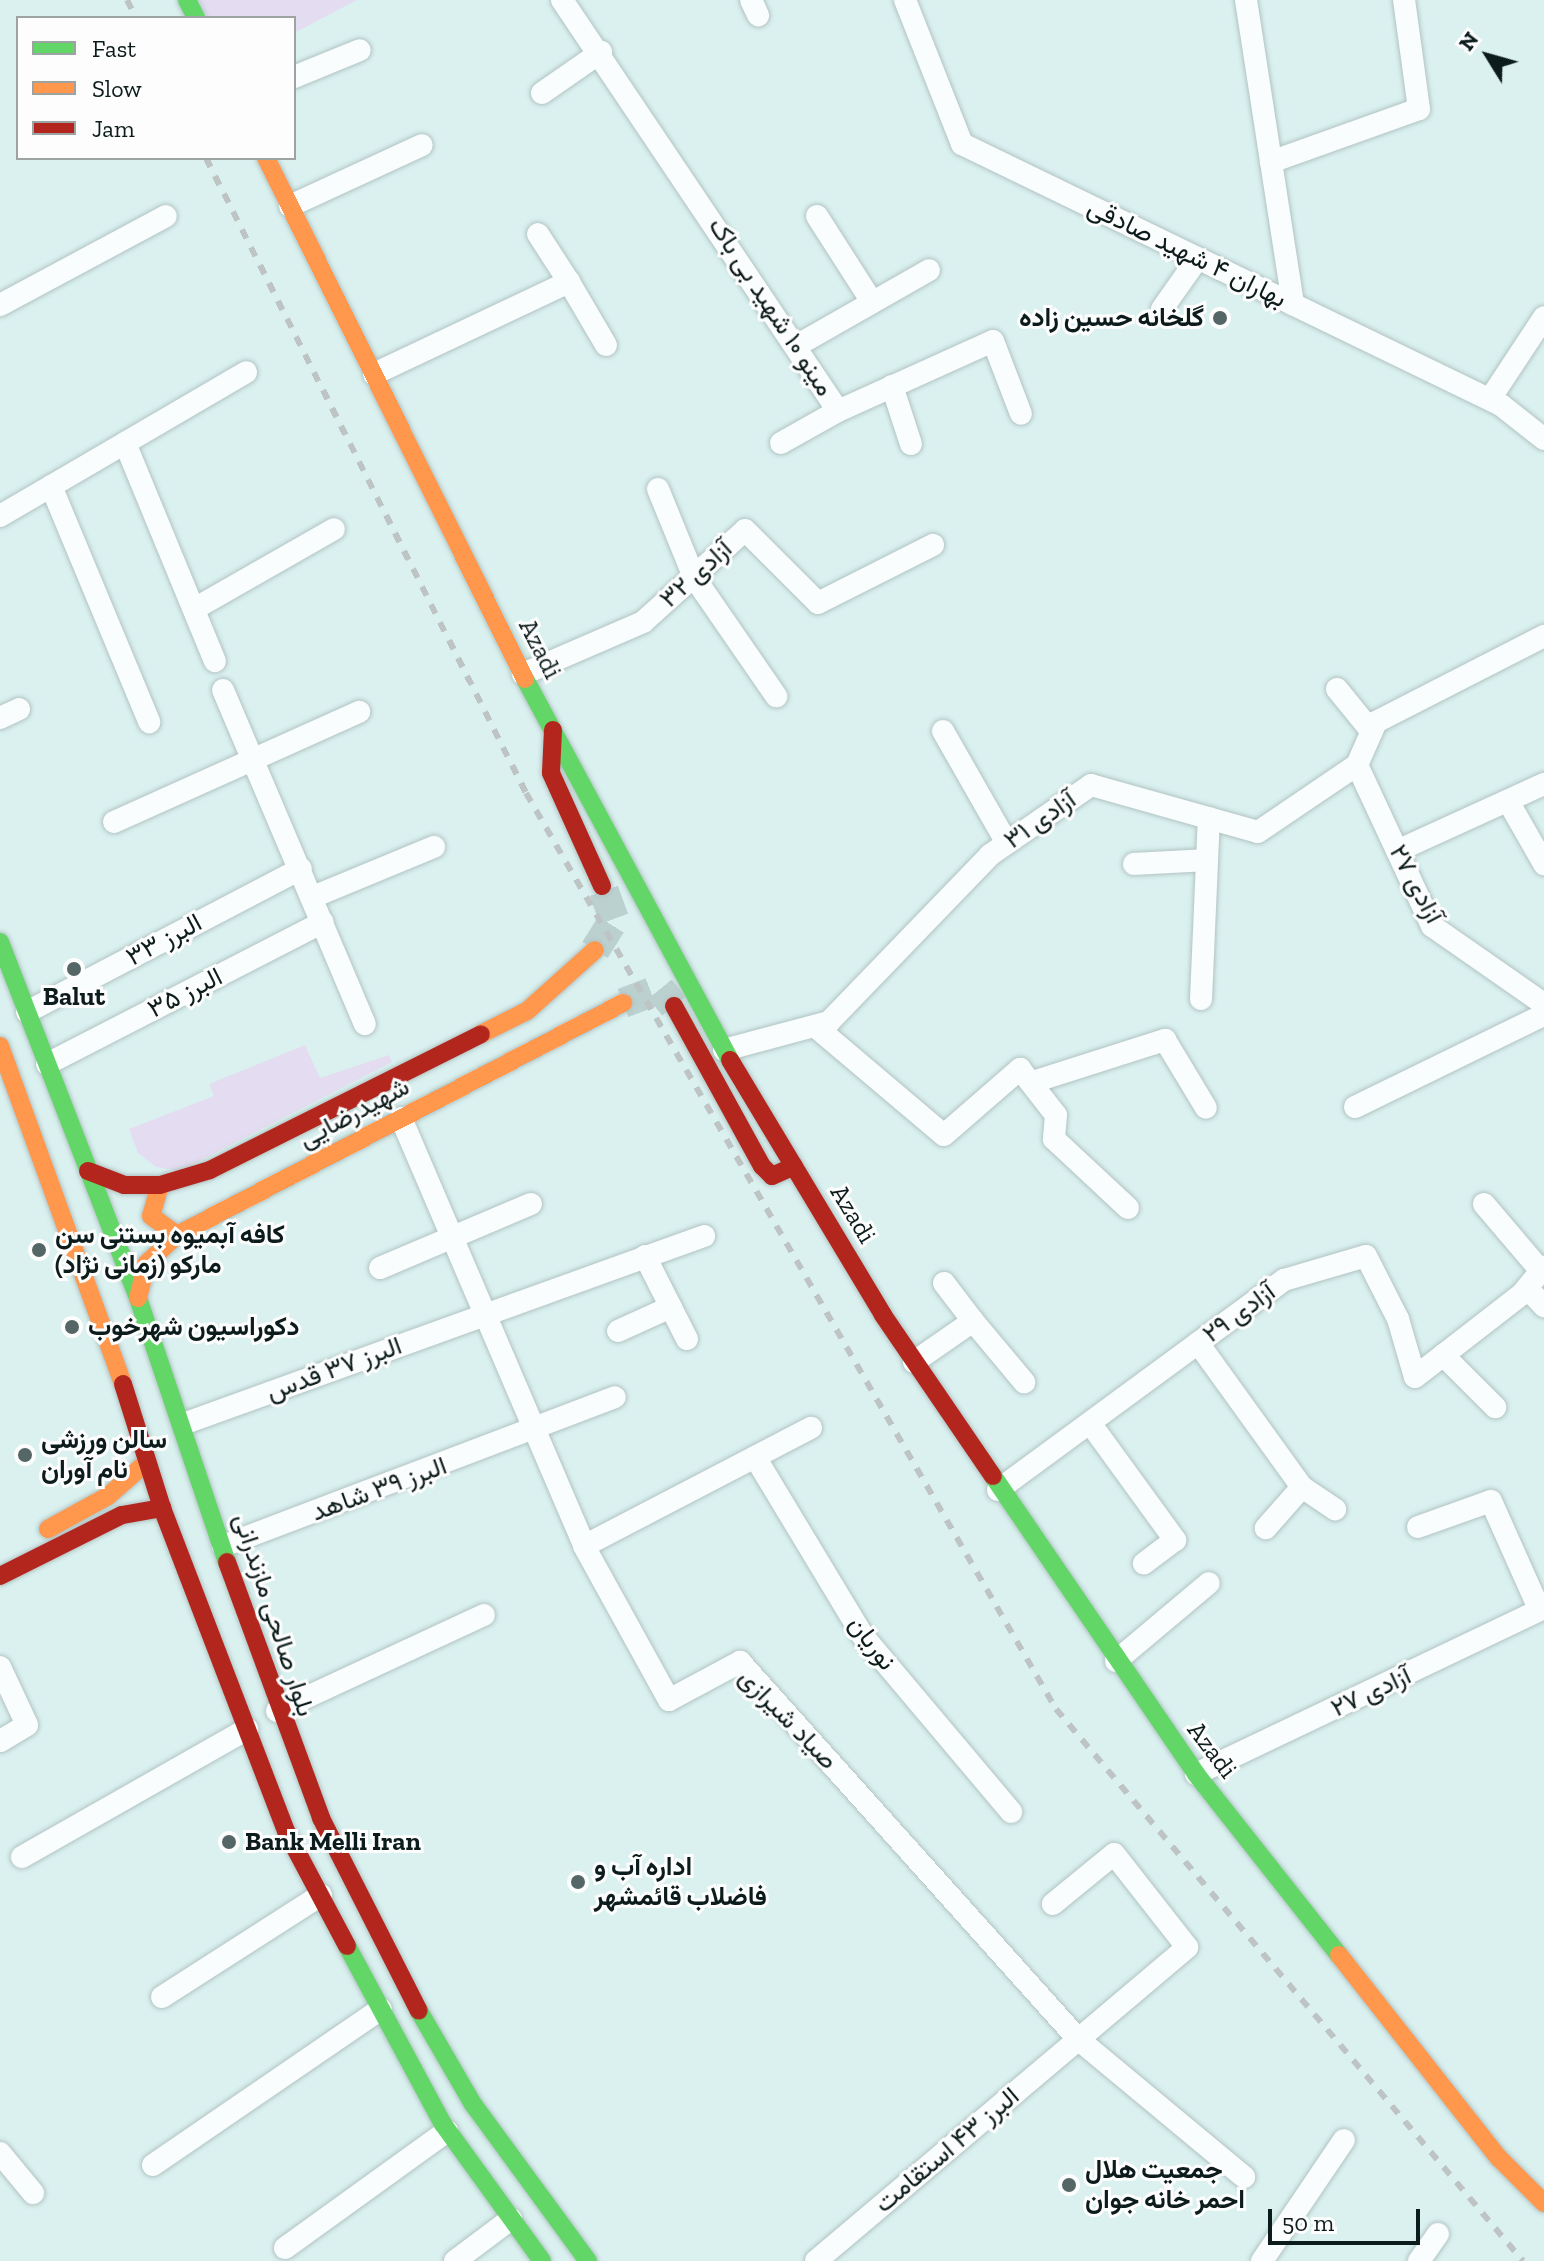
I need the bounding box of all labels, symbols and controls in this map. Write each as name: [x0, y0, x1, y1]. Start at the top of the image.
legend: [16, 16, 296, 160]
north arrow: [1448, 16, 1528, 96]
text: N: [1453, 26, 1484, 56]
text: Fast: [92, 34, 136, 63]
text: Slow: [92, 74, 142, 103]
text: Jam: [92, 114, 135, 143]
street label: بهاران ۴ شهید صادقی: [1083, 191, 1291, 315]
street label: مینو ۱۰ شهید بی باک: [702, 212, 840, 402]
place label: گلخانه حسین زاده: [1019, 302, 1204, 334]
marker: گلخانه حسین زاده: [1211, 309, 1229, 327]
street label: آزادی ۳۲: [653, 533, 739, 615]
street label: Azadi: [512, 614, 568, 684]
street label: آزادی ۳۱: [998, 784, 1082, 856]
street label: آزادی ۲۷: [1382, 839, 1450, 929]
street label: البرز ۳۳: [121, 907, 207, 973]
marker: Balut: [65, 960, 83, 978]
street label: البرز ۳۵: [143, 961, 227, 1025]
place label: Balut: [43, 981, 105, 1013]
street label: شهیدرضایی: [293, 1071, 415, 1155]
street label: Azadi: [823, 1179, 883, 1249]
place label: کافه آبمیوه بستنی سن مارکو (زمانی نژاد): [55, 1219, 285, 1280]
marker: کافه آبمیوه بستنی سن مارکو (زمانی نژاد): [30, 1241, 48, 1259]
street label: آزادی ۲۹: [1197, 1276, 1281, 1350]
place label: دکوراسیون شهرخوب: [88, 1311, 300, 1343]
marker: دکوراسیون شهرخوب: [63, 1318, 81, 1336]
street label: البرز ۳۷ قدس: [262, 1330, 406, 1408]
place label: سالن ورزشی نام آوران: [41, 1424, 167, 1486]
marker: سالن ورزشی نام آوران: [16, 1446, 34, 1464]
street label: البرز ۳۹ شاهد: [307, 1450, 451, 1528]
street label: بلوار صالحی مازندرانی: [227, 1510, 321, 1720]
street label: نوریان: [841, 1610, 903, 1676]
street label: آزادی ۲۷: [1326, 1660, 1416, 1724]
street label: صیاد شیرازی: [732, 1662, 844, 1776]
street label: Azadi: [1181, 1715, 1243, 1785]
place label: Bank Melli Iran: [245, 1826, 421, 1858]
marker: Bank Melli Iran: [220, 1833, 238, 1851]
place label: اداره آب و فاضلاب قائمشهر: [594, 1851, 767, 1912]
marker: اداره آب و فاضلاب قائمشهر: [569, 1873, 587, 1891]
street label: البرز ۴۳ استقامت: [868, 2080, 1026, 2220]
place label: جمعیت هلال احمر خانه جوان: [1085, 2154, 1245, 2216]
marker: جمعیت هلال احمر خانه جوان: [1060, 2176, 1078, 2194]
scale bar: [1272, 2193, 1424, 2243]
text: 50 m: [1282, 2208, 1334, 2237]

